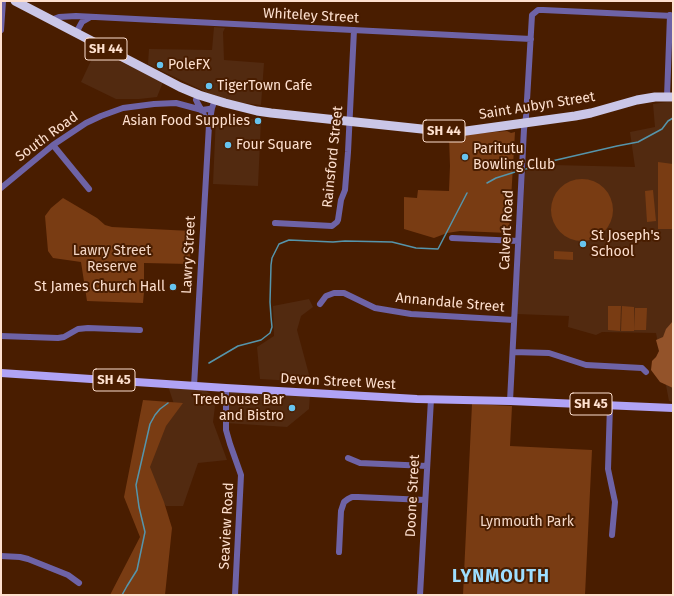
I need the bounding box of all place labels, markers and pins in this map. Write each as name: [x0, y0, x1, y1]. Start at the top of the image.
place label: PoleFX: [168, 57, 210, 73]
marker: PoleFX: [155, 60, 165, 70]
place label: TigerTown Cafe: [217, 78, 312, 94]
marker: TigerTown Cafe: [204, 81, 214, 91]
place label: Asian Food Supplies: [123, 113, 250, 129]
marker: Asian Food Supplies: [253, 116, 263, 126]
place label: Four Square: [236, 137, 312, 153]
marker: Four Square: [223, 140, 233, 150]
place label: Paritutu Bowling Club: [473, 141, 555, 174]
marker: Paritutu Bowling Club: [460, 152, 470, 162]
place label: St Joseph's School: [591, 228, 660, 260]
marker: St Joseph's School: [578, 239, 588, 249]
place label: St James Church Hall: [34, 279, 165, 295]
marker: St James Church Hall: [168, 282, 178, 292]
place label: Treehouse Bar and Bistro: [193, 392, 284, 424]
marker: Treehouse Bar and Bistro: [287, 403, 297, 413]

